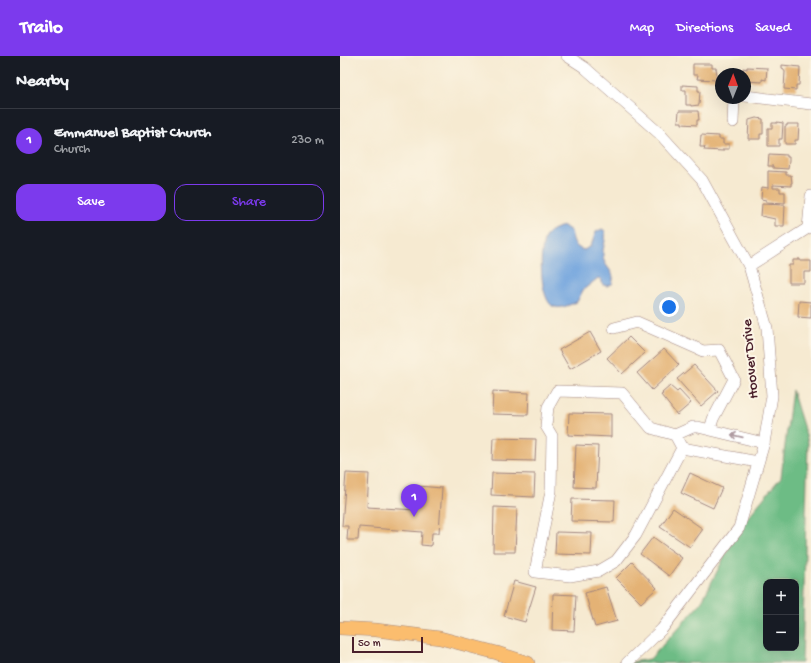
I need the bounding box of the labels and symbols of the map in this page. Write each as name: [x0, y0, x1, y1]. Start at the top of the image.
north arrow: [715, 68, 751, 104]
your location: [659, 297, 679, 317]
street label: Hoover Drive: [739, 318, 763, 400]
one-way arrow: [731, 432, 744, 440]
pin: 1: [401, 484, 427, 517]
scale bar: [352, 635, 423, 654]

